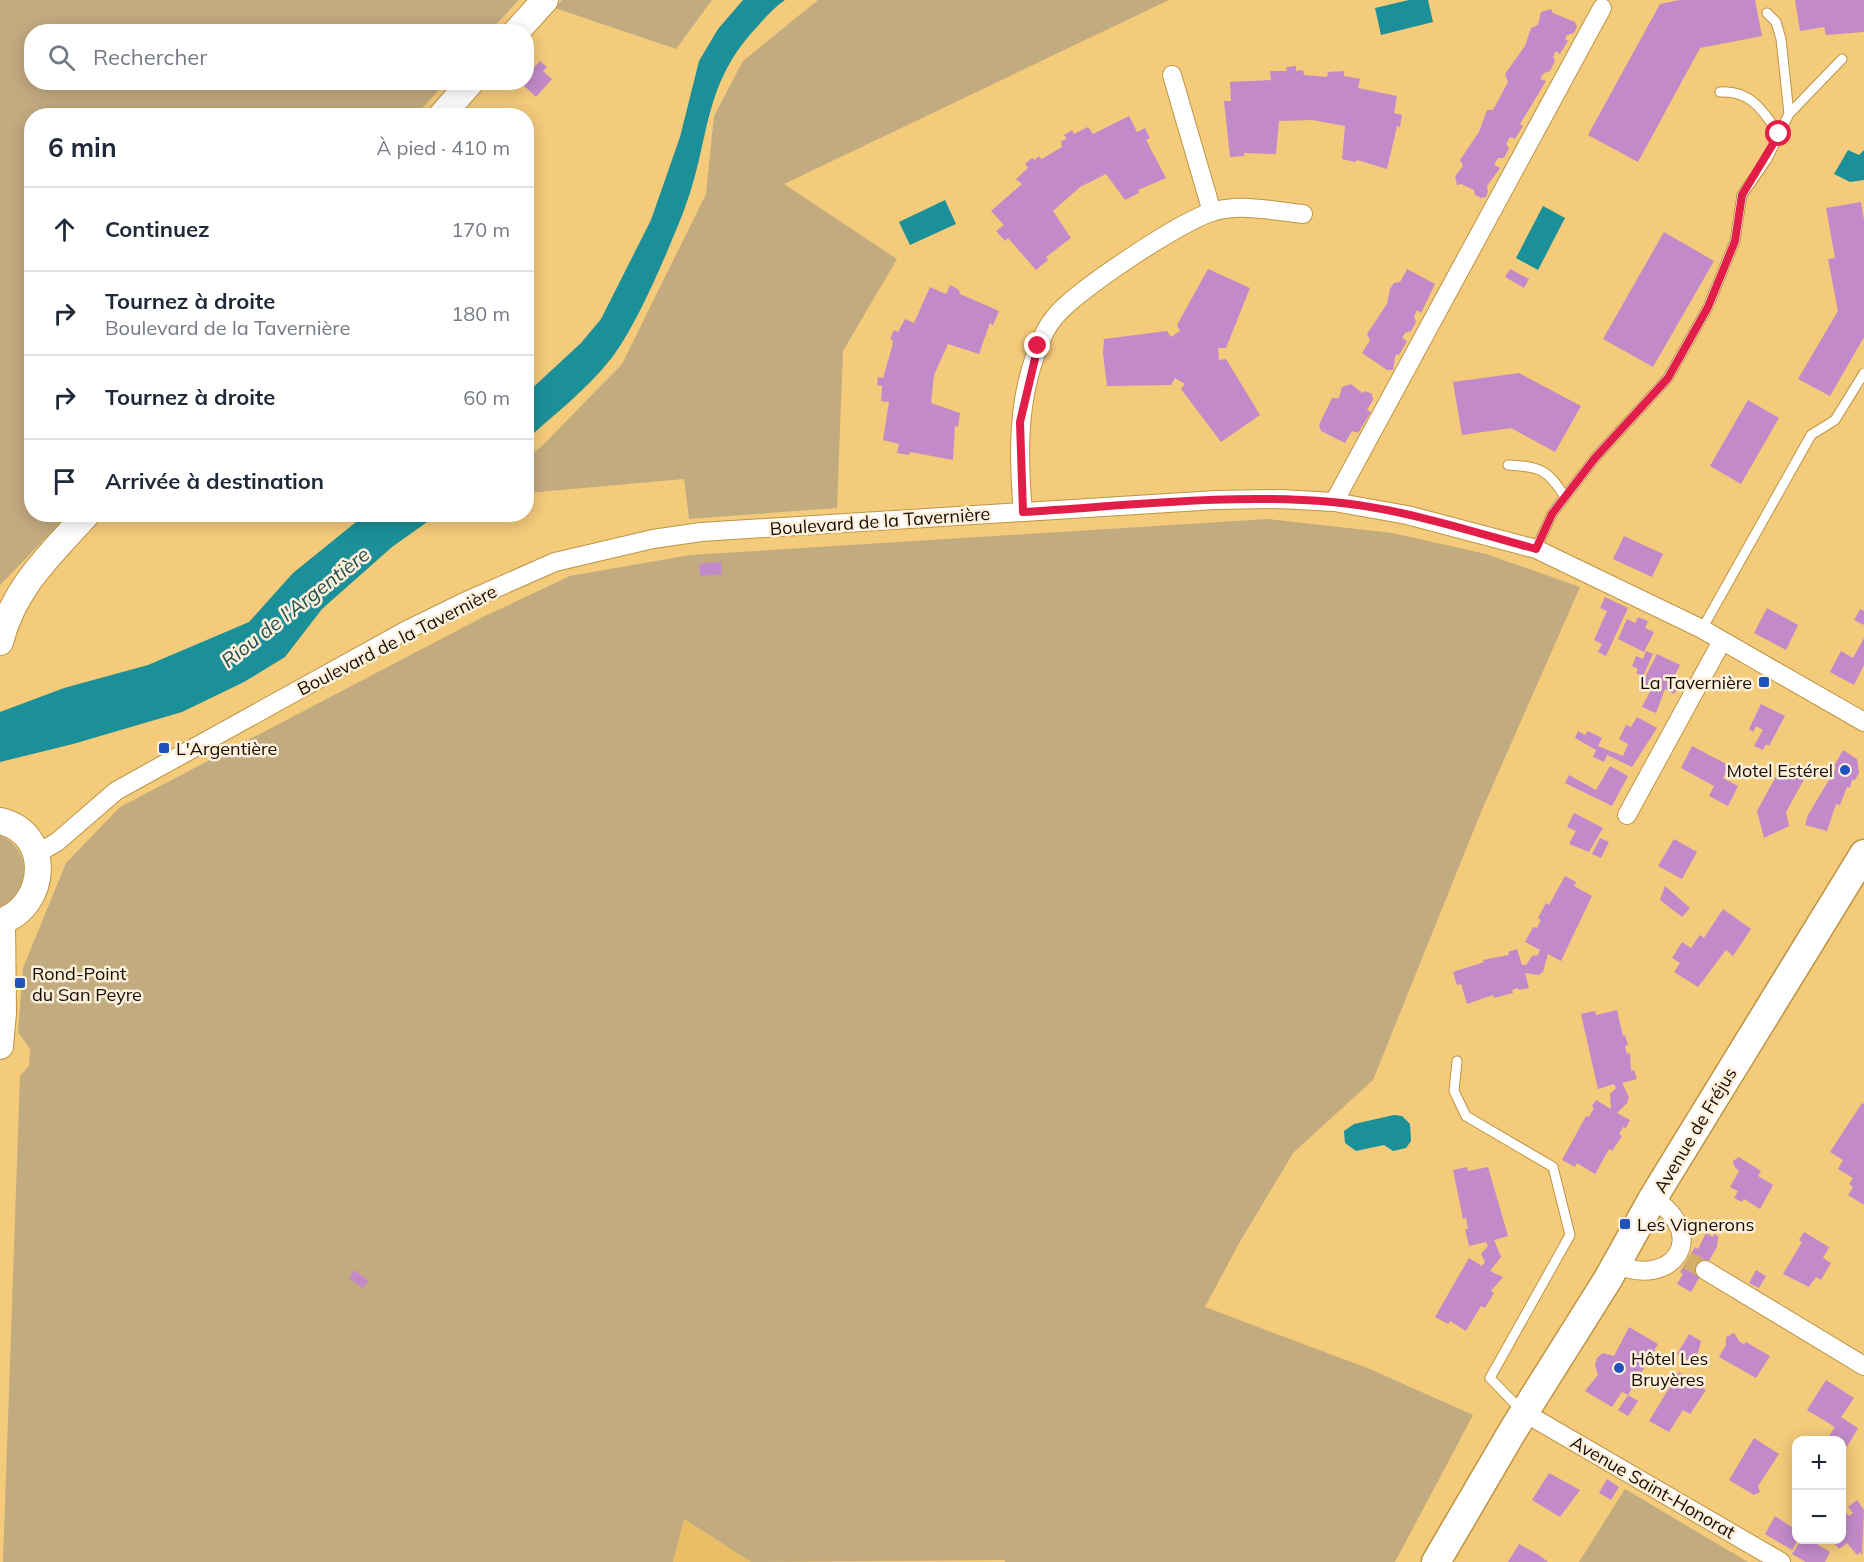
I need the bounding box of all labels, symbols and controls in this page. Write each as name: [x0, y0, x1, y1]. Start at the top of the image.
search box: [24, 24, 534, 90]
icon: search: [45, 41, 78, 74]
text: Rechercher: [93, 43, 207, 71]
route start: [1765, 120, 1791, 146]
text: 6 min: [48, 131, 117, 164]
text: À pied · 410 m: [377, 135, 510, 160]
icon: ahead: [48, 213, 81, 246]
text: Continuez: [105, 215, 210, 243]
text: 170 m: [451, 217, 510, 242]
text: Tournez à droite: [105, 287, 275, 315]
icon: right: [48, 297, 81, 330]
text: 180 m: [451, 301, 510, 326]
text: Boulevard de la Tavernière: [105, 315, 350, 340]
route end: [1024, 332, 1050, 358]
icon: right: [48, 381, 81, 414]
text: Tournez à droite: [105, 383, 275, 411]
text: 60 m: [463, 385, 510, 410]
icon: arrive: [48, 465, 81, 498]
text: Arrivée à destination: [105, 467, 324, 495]
street label: Boulevard de la Tavernière: [769, 502, 991, 540]
water label: Riou de l'Argentière: [216, 541, 374, 673]
street label: Boulevard de la Tavernière: [293, 580, 501, 700]
place label: La Tavernière: [1640, 671, 1752, 694]
marker: La Tavernière: [1757, 675, 1771, 689]
place label: L'Argentière: [176, 737, 277, 760]
marker: L'Argentière: [157, 741, 171, 755]
place label: Motel Estérel: [1727, 759, 1833, 782]
marker: Motel Estérel: [1838, 763, 1852, 777]
place label: Rond-Point du San Peyre: [32, 962, 142, 1006]
marker: Rond-Point du San Peyre: [13, 976, 27, 990]
street label: Avenue de Fréjus: [1648, 1063, 1742, 1197]
place label: Les Vignerons: [1637, 1213, 1754, 1236]
marker: Les Vignerons: [1618, 1217, 1632, 1231]
place label: Hôtel Les Bruyères: [1631, 1347, 1708, 1391]
marker: Hôtel Les Bruyères: [1612, 1361, 1626, 1375]
street label: Avenue Saint-Honorat: [1566, 1430, 1740, 1544]
map controls: [1792, 1436, 1846, 1544]
button: +: [1792, 1436, 1846, 1490]
button: −: [1792, 1490, 1846, 1544]

